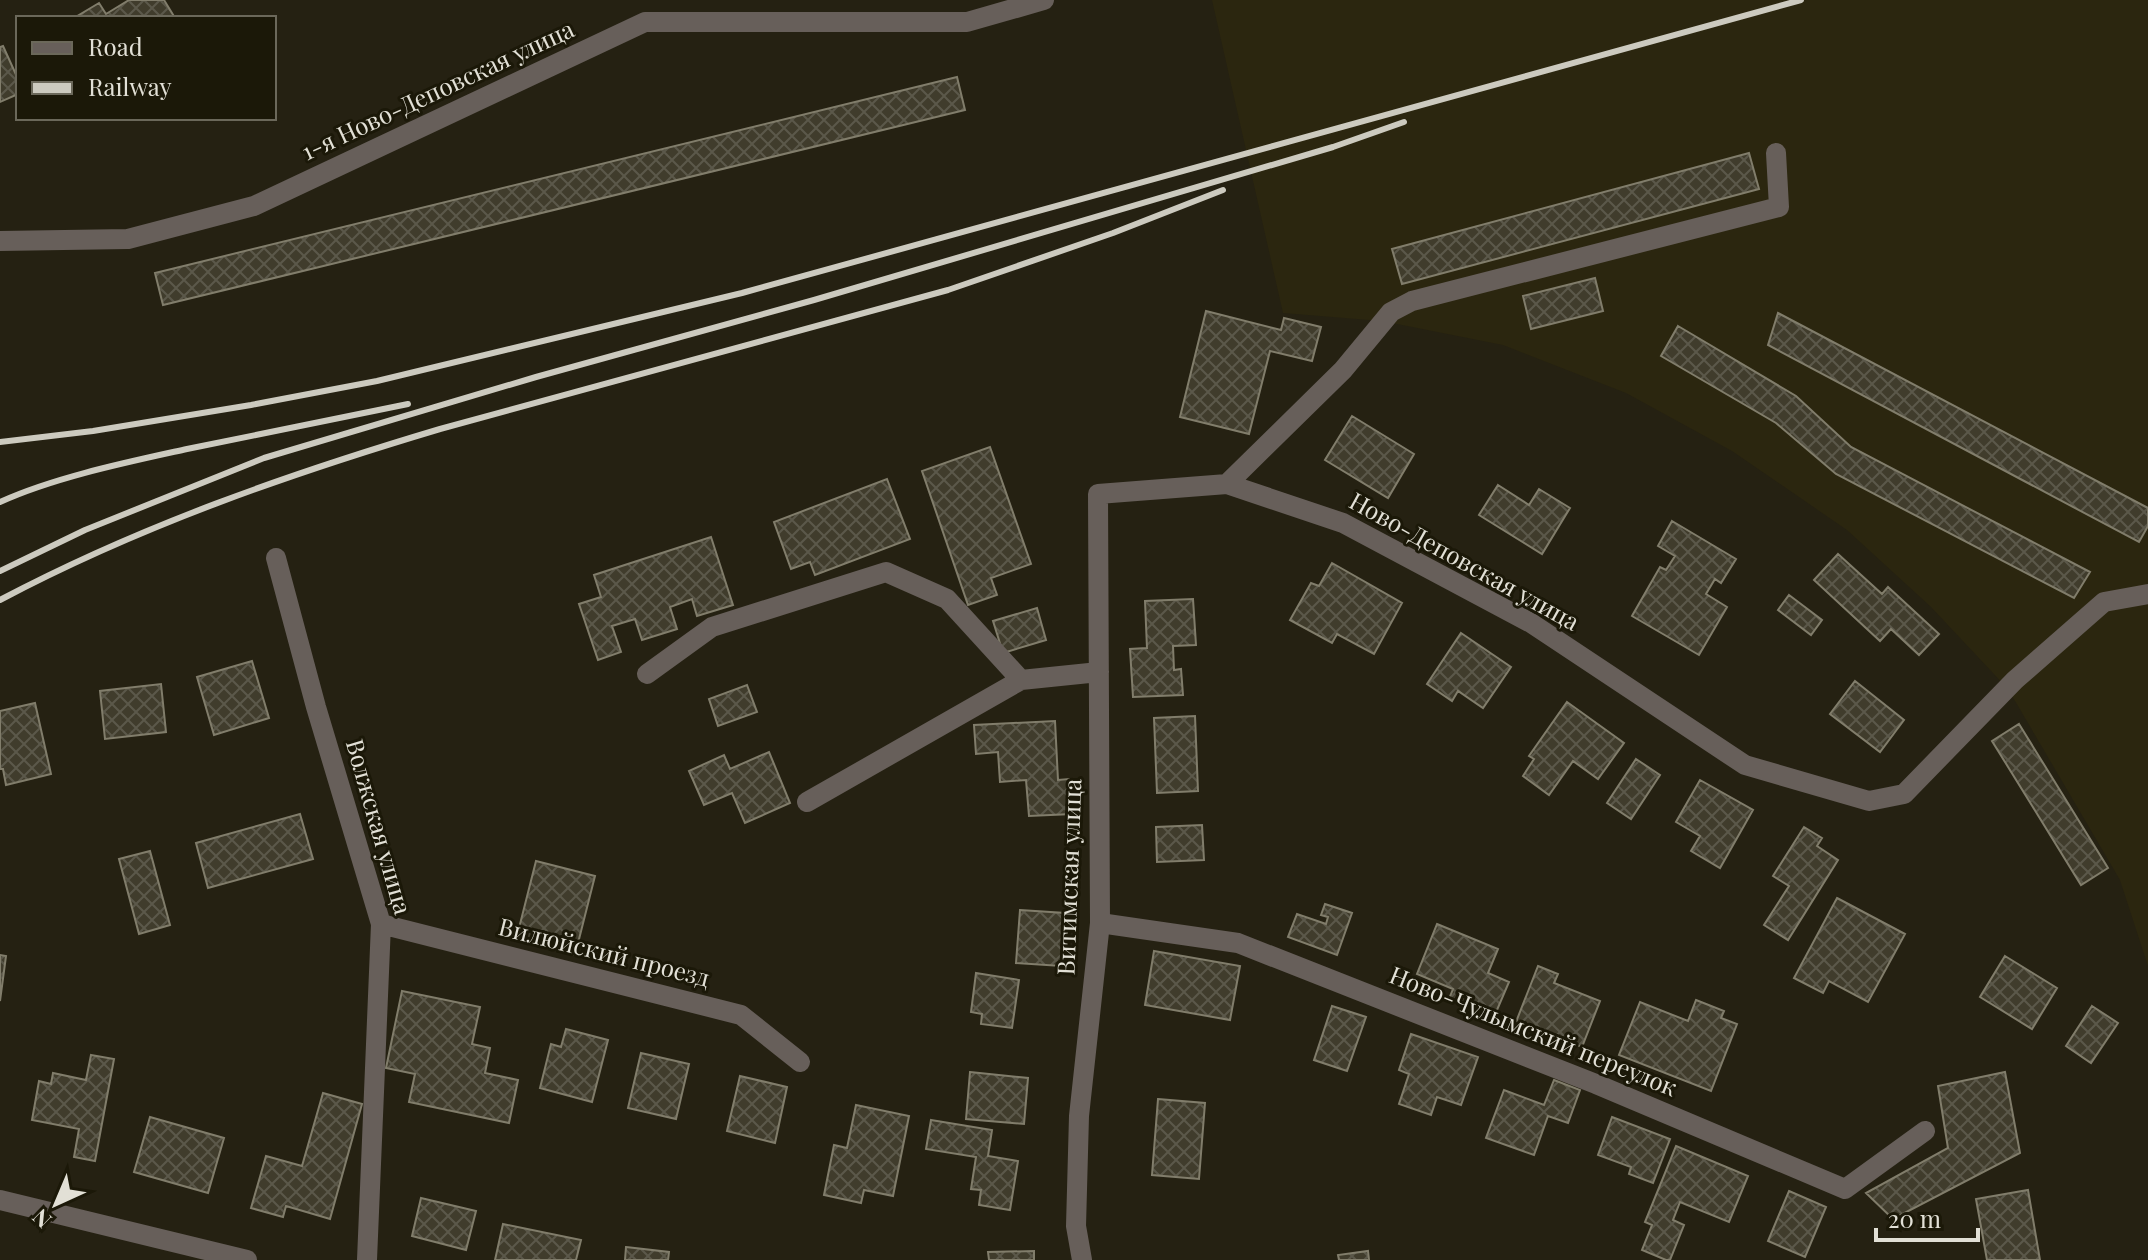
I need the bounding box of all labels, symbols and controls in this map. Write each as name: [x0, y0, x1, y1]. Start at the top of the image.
street label: 1-я Ново-Деповская улица: [296, 12, 579, 167]
legend: [16, 16, 276, 120]
text: Road: [88, 30, 143, 62]
text: Railway: [88, 70, 172, 102]
street label: Ново-Деповская улица: [1344, 484, 1586, 637]
street label: Волжская улица: [340, 735, 420, 918]
street label: Витимская улица: [1049, 778, 1087, 976]
street label: Вилюйский проезд: [496, 909, 714, 993]
street label: Ново-Чулымский переулок: [1385, 958, 1682, 1103]
north arrow: [16, 1164, 96, 1244]
scale bar: [1876, 1192, 1978, 1242]
text: 20 m: [1888, 1202, 1941, 1234]
text: N: [25, 1203, 58, 1235]

